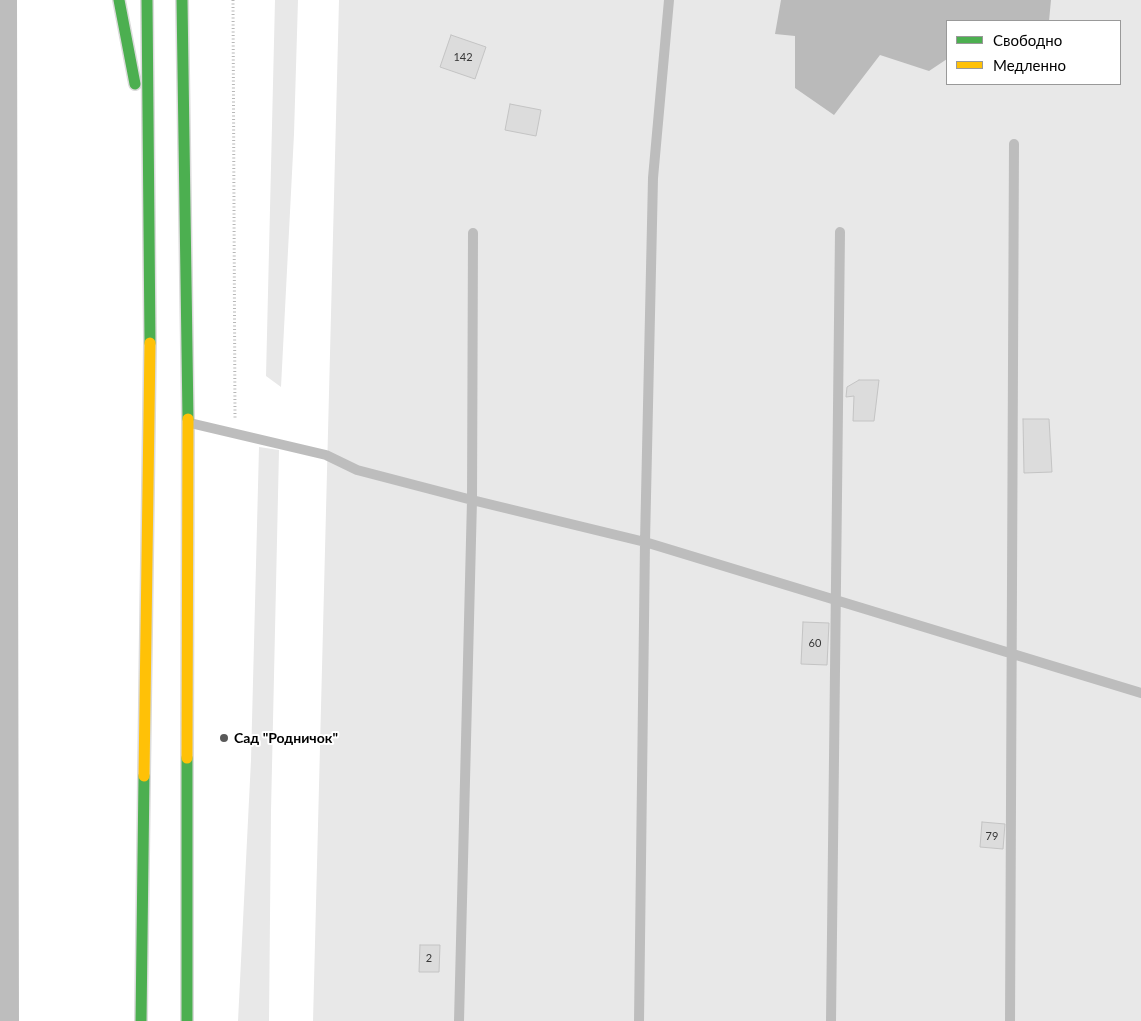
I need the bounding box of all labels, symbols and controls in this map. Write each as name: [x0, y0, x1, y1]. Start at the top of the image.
legend: [946, 20, 1121, 85]
text: Свободно: [993, 31, 1062, 49]
house number: 142: [453, 50, 473, 64]
text: Медленно: [993, 56, 1066, 74]
house number: 60: [809, 636, 821, 650]
place label: Сад "Родничок": [234, 730, 338, 746]
marker: Сад "Родничок": [218, 732, 230, 744]
house number: 79: [986, 829, 998, 843]
house number: 2: [426, 951, 432, 965]

